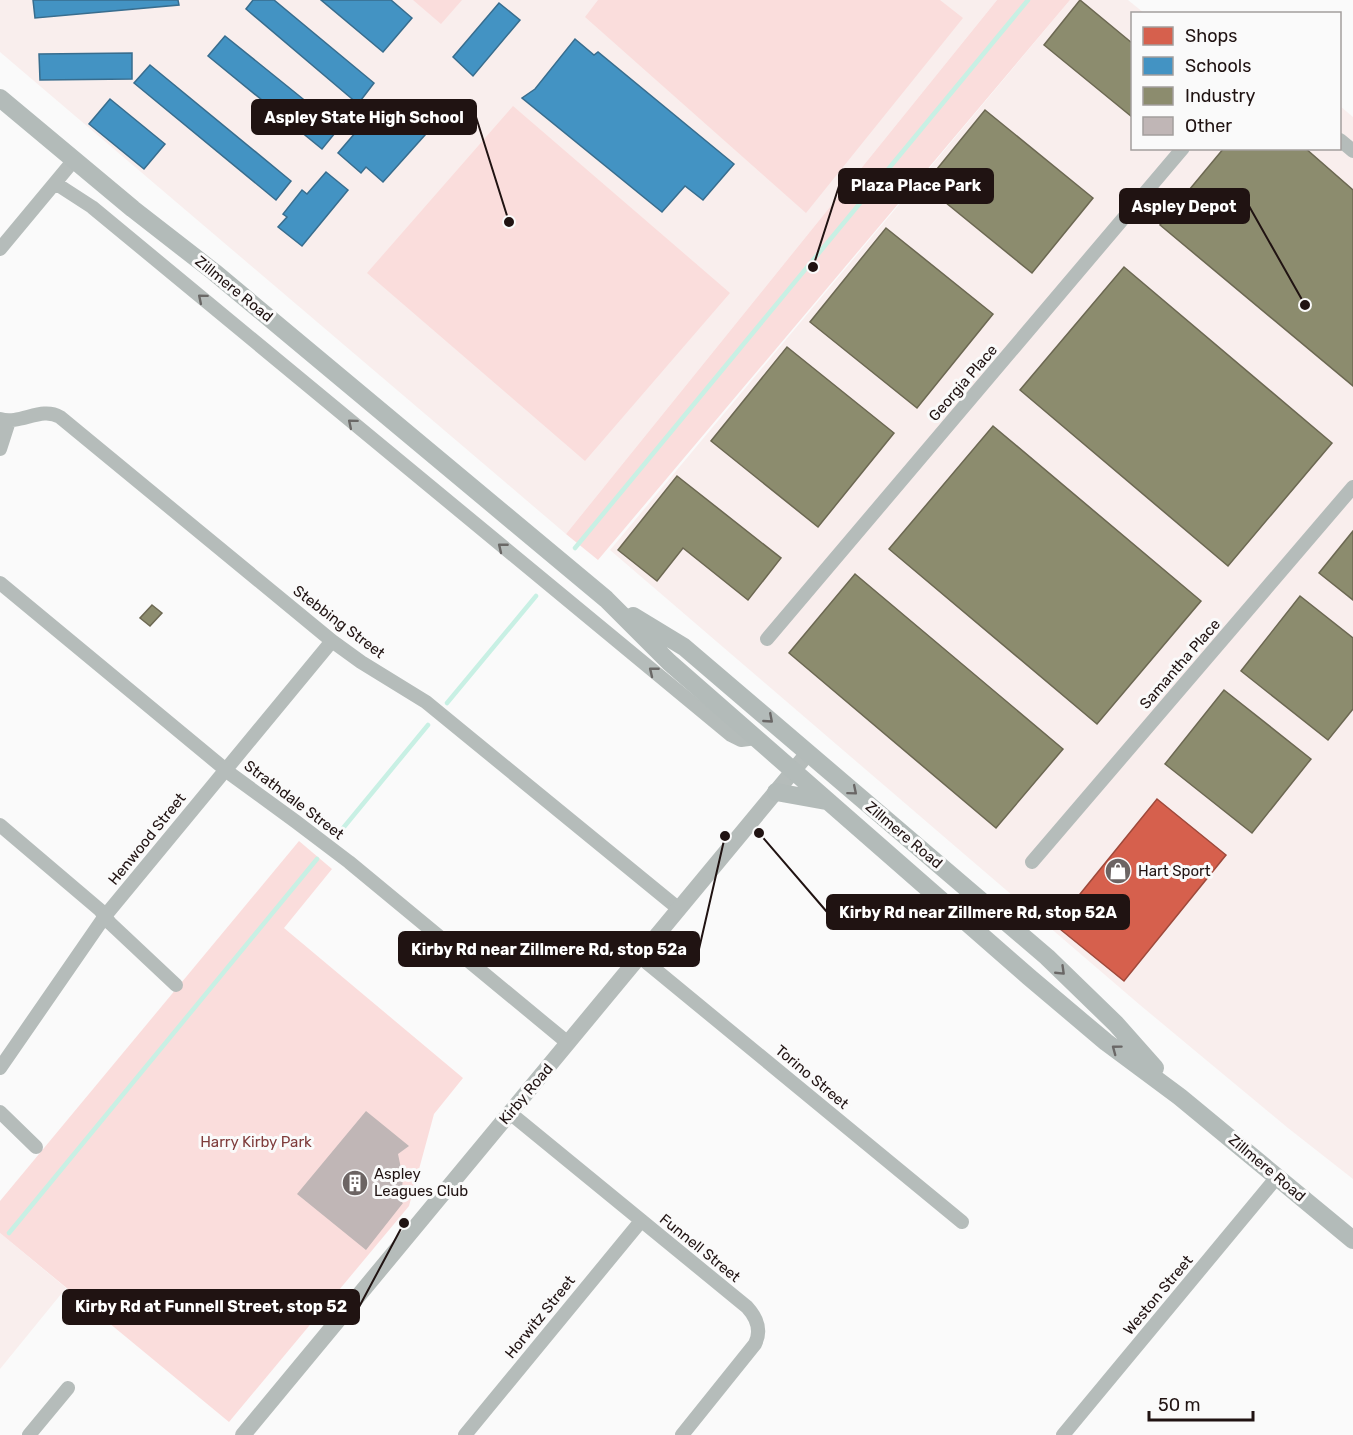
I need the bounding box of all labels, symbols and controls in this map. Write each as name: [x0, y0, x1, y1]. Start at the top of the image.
legend: [1131, 12, 1341, 150]
text: Shops: [1185, 25, 1237, 47]
text: Schools: [1185, 55, 1251, 77]
text: Industry: [1185, 85, 1255, 107]
callout: Aspley State High School: [252, 100, 476, 134]
text: Aspley State High School: [264, 108, 464, 127]
text: Other: [1185, 115, 1232, 137]
callout: Plaza Place Park: [839, 169, 993, 203]
text: Plaza Place Park: [851, 176, 982, 195]
callout: Aspley Depot: [1120, 189, 1249, 223]
text: Aspley Depot: [1132, 197, 1237, 216]
street label: Zillmere Road: [191, 252, 277, 326]
one-way arrow: [198, 295, 209, 306]
street label: Georgia Place: [925, 341, 1001, 425]
one-way arrow: [348, 419, 359, 430]
one-way arrow: [498, 543, 509, 554]
street label: Stebbing Street: [290, 582, 389, 662]
street label: Samantha Place: [1136, 615, 1224, 713]
one-way arrow: [649, 667, 660, 678]
one-way arrow: [762, 712, 773, 723]
street label: Strathdale Street: [241, 757, 348, 843]
one-way arrow: [846, 784, 857, 795]
street label: Henwood Street: [104, 789, 190, 889]
street label: Zillmere Road: [862, 798, 946, 872]
shop icon: Hart Sport: [1103, 856, 1133, 886]
place label: Hart Sport: [1138, 862, 1211, 880]
callout: Kirby Rd near Zillmere Rd, stop 52A: [827, 895, 1129, 929]
text: Kirby Rd near Zillmere Rd, stop 52A: [839, 903, 1117, 922]
callout: Kirby Rd near Zillmere Rd, stop 52a: [399, 932, 699, 966]
text: Kirby Rd near Zillmere Rd, stop 52a: [411, 940, 687, 959]
one-way arrow: [1055, 964, 1065, 975]
street label: Torino Street: [772, 1041, 852, 1113]
one-way arrow: [1112, 1046, 1123, 1057]
street label: Kirby Road: [495, 1060, 557, 1128]
street label: Zillmere Road: [1225, 1131, 1309, 1205]
park label: Harry Kirby Park: [200, 1133, 312, 1151]
place label: Aspley Leagues Club: [374, 1165, 468, 1200]
building icon: Aspley Leagues Club: [340, 1168, 370, 1198]
street label: Funnell Street: [656, 1210, 744, 1286]
street label: Weston Street: [1119, 1251, 1197, 1338]
street label: Horwitz Street: [501, 1272, 579, 1362]
callout: Kirby Rd at Funnell Street, stop 52: [63, 1290, 359, 1324]
text: Kirby Rd at Funnell Street, stop 52: [75, 1297, 347, 1316]
scale bar: [1149, 1384, 1252, 1422]
text: 50 m: [1158, 1394, 1201, 1416]

